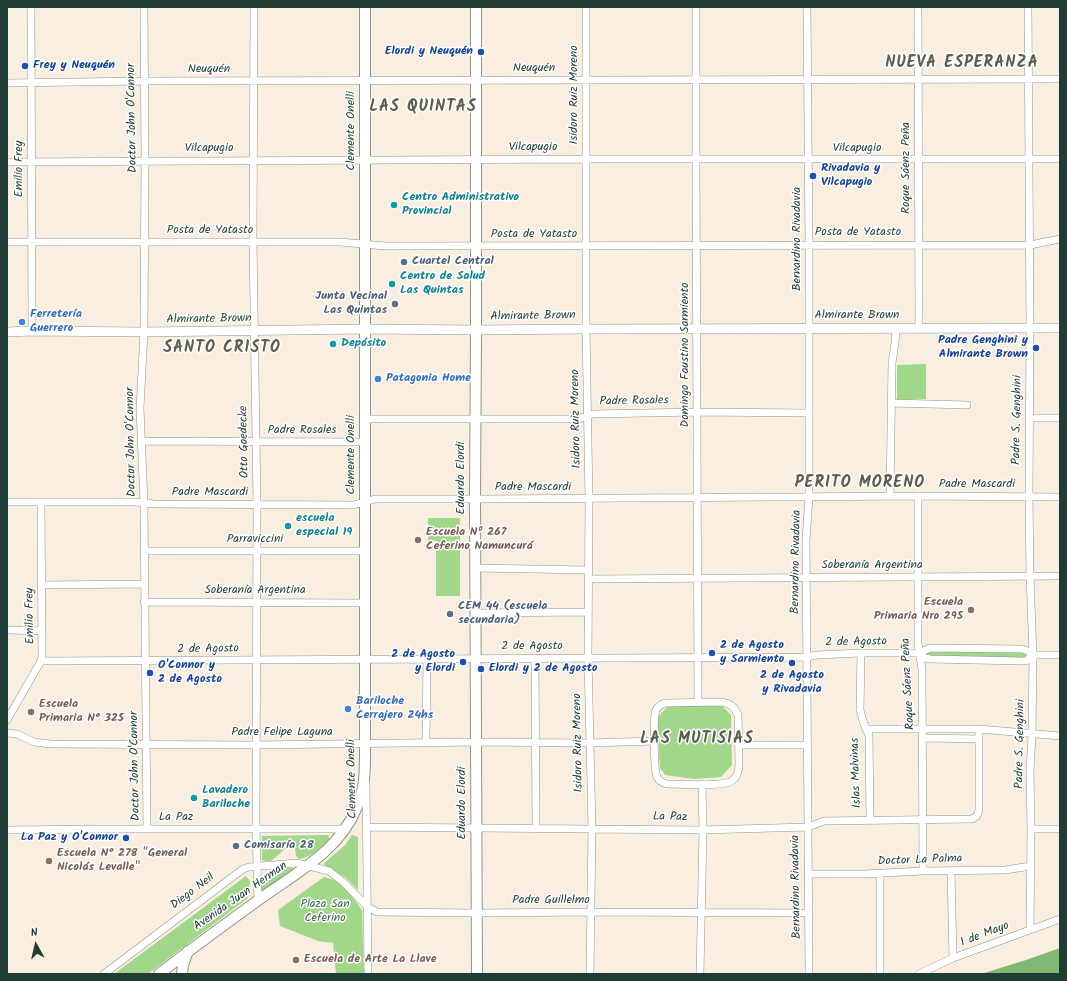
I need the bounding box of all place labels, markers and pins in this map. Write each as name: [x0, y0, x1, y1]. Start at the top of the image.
place label: Elordi y Neuquén: [385, 45, 473, 59]
marker: Elordi y Neuquén: [476, 47, 486, 57]
place label: Frey y Neuquén: [33, 59, 115, 73]
marker: Frey y Neuquén: [20, 61, 30, 71]
place label: Rivadavia y Vilcapugio: [821, 162, 880, 190]
marker: Rivadavia y Vilcapugio: [808, 171, 818, 181]
place label: Centro Administrativo Provincial: [402, 191, 519, 219]
marker: Centro Administrativo Provincial: [389, 200, 399, 210]
place label: Cuartel Central: [412, 255, 494, 269]
marker: Cuartel Central: [399, 257, 409, 267]
place label: Centro de Salud Las Quintas: [400, 270, 485, 298]
marker: Centro de Salud Las Quintas: [387, 279, 397, 289]
place label: Junta Vecinal Las Quintas: [315, 290, 387, 318]
marker: Junta Vecinal Las Quintas: [390, 299, 400, 309]
place label: Ferretería Guerrero: [30, 308, 82, 336]
marker: Ferretería Guerrero: [17, 317, 27, 327]
place label: Padre Genghini y Almirante Brown: [938, 334, 1028, 362]
place label: Depósito: [341, 337, 386, 351]
marker: Depósito: [328, 339, 338, 349]
marker: Padre Genghini y Almirante Brown: [1031, 343, 1041, 353]
place label: Patagonia Home: [386, 372, 471, 386]
marker: Patagonia Home: [373, 374, 383, 384]
place label: escuela especial 19: [296, 512, 352, 540]
marker: escuela especial 19: [283, 521, 293, 531]
place label: Escuela Nº 267 Ceferino Namuncurá: [426, 526, 533, 554]
marker: Escuela Nº 267 Ceferino Namuncurá: [413, 535, 423, 545]
place label: Escuela Primaria Nro 295: [874, 596, 963, 624]
place label: CEM 44 (escuela secundaria): [458, 600, 547, 628]
marker: Escuela Primaria Nro 295: [966, 605, 976, 615]
marker: CEM 44 (escuela secundaria): [445, 609, 455, 619]
place label: 2 de Agosto y Sarmiento: [720, 639, 784, 667]
place label: 2 de Agosto y Elordi: [391, 648, 455, 676]
marker: 2 de Agosto y Sarmiento: [707, 648, 717, 658]
marker: 2 de Agosto y Elordi: [458, 657, 468, 667]
marker: 2 de Agosto y Rivadavia: [787, 658, 797, 668]
place label: O'Connor y 2 de Agosto: [158, 659, 222, 687]
place label: Elordi y 2 de Agosto: [489, 662, 598, 676]
marker: Elordi y 2 de Agosto: [476, 664, 486, 674]
marker: O'Connor y 2 de Agosto: [145, 668, 155, 678]
place label: 2 de Agosto y Rivadavia: [760, 669, 824, 697]
place label: Bariloche Cerrajero 24hs: [356, 695, 433, 723]
place label: Escuela Primaria N° 325: [39, 698, 124, 726]
marker: Bariloche Cerrajero 24hs: [343, 704, 353, 714]
marker: Escuela Primaria N° 325: [26, 707, 36, 717]
place label: Lavadero Bariloche: [202, 784, 250, 812]
marker: Lavadero Bariloche: [189, 793, 199, 803]
place label: La Paz y O'Connor: [21, 831, 118, 845]
marker: La Paz y O'Connor: [121, 833, 131, 843]
place label: Comisaría 28: [244, 839, 314, 853]
marker: Comisaría 28: [231, 841, 241, 851]
place label: Escuela N° 278 "General Nicolás Levalle": [57, 847, 187, 875]
marker: Escuela N° 278 "General Nicolás Levalle": [44, 856, 54, 866]
place label: Escuela de Arte La Llave: [304, 953, 437, 967]
marker: Escuela de Arte La Llave: [291, 955, 301, 965]

